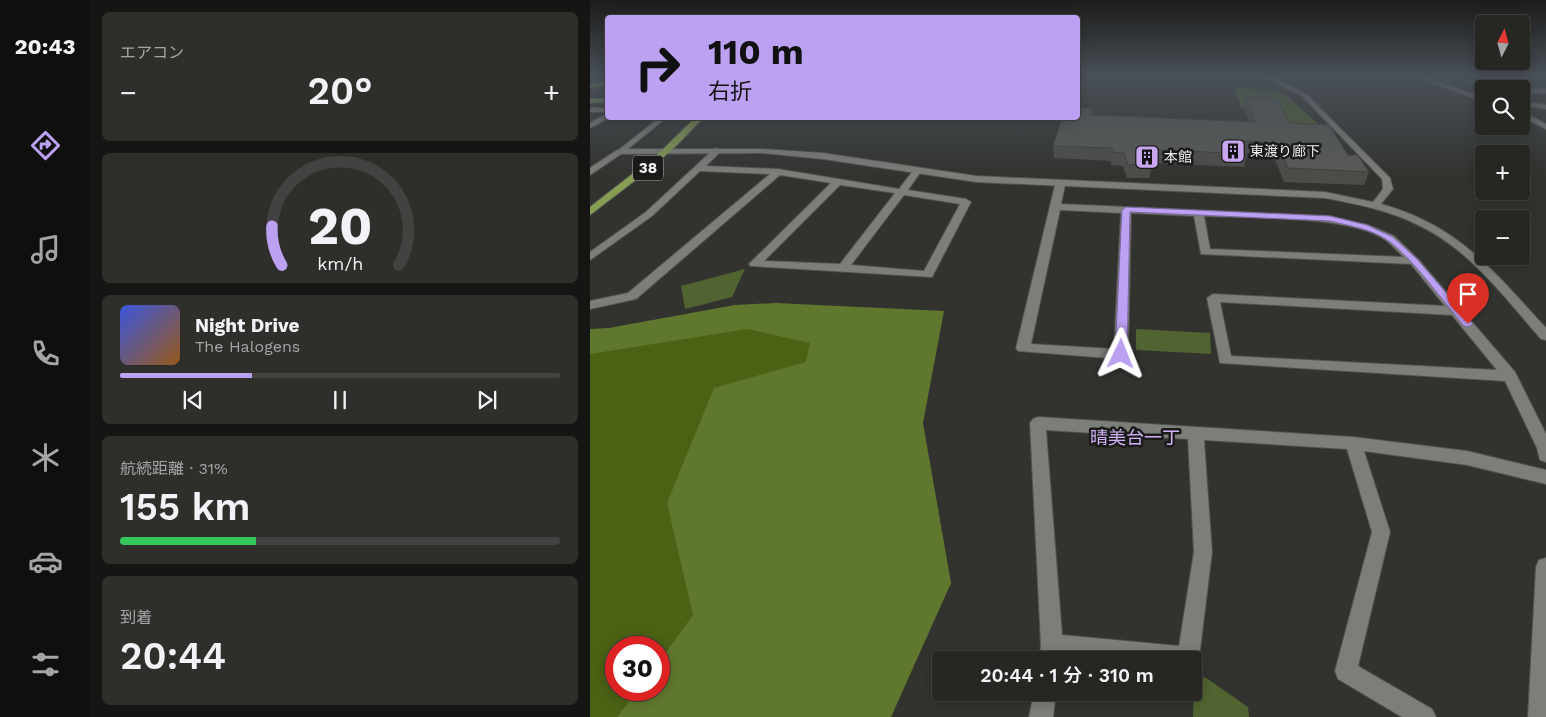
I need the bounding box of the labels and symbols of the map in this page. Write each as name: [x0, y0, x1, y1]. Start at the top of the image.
north arrow: [1475, 15, 1530, 70]
building icon: 東渡り廊下: [1220, 138, 1246, 164]
place label: 東渡り廊下: [1250, 143, 1320, 159]
building icon: 本館: [1134, 144, 1160, 170]
place label: 本館: [1164, 149, 1192, 165]
road number: 38: [633, 156, 663, 180]
pin: [1447, 273, 1489, 324]
position arrow: [1094, 327, 1146, 379]
district label: 晴美台一丁: [1090, 427, 1180, 448]
speed limit sign: 30: [605, 636, 670, 701]

